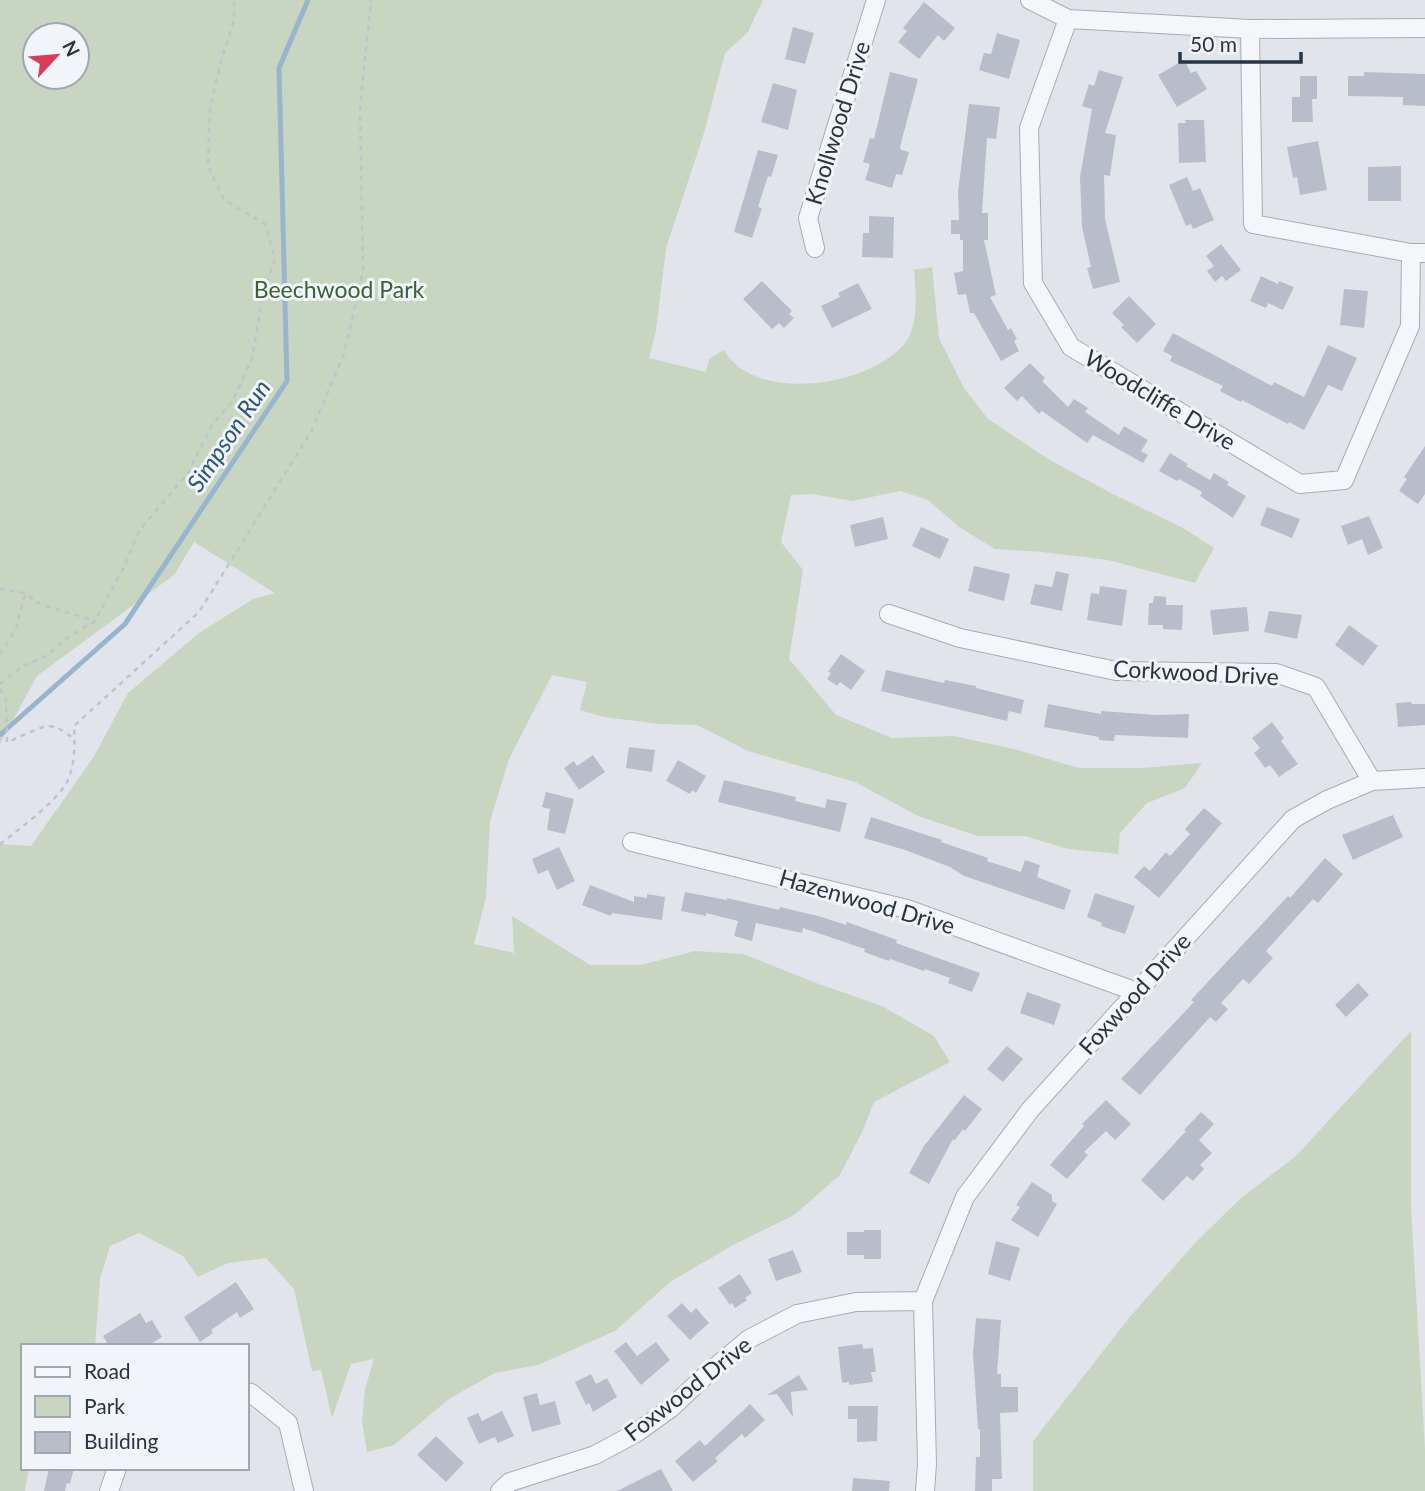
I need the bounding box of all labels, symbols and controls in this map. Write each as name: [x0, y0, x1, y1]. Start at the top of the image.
north arrow: [21, 21, 91, 91]
scale bar: [1180, 21, 1301, 65]
text: 50 m: [1190, 31, 1237, 56]
text: N: [58, 37, 85, 60]
street label: Knollwood Drive: [799, 38, 875, 208]
park label: Beechwood Park: [254, 275, 425, 303]
street label: Woodcliffe Drive: [1080, 343, 1241, 455]
water label: Simpson Run: [180, 374, 276, 497]
street label: Corkwood Drive: [1113, 654, 1280, 690]
street label: Hazenwood Drive: [776, 863, 958, 939]
street label: Foxwood Drive: [1072, 927, 1196, 1060]
street label: Foxwood Drive: [618, 1330, 757, 1447]
legend: [21, 1344, 248, 1470]
text: Road: [84, 1358, 131, 1383]
text: Park: [84, 1393, 125, 1418]
text: Building: [84, 1428, 159, 1453]

